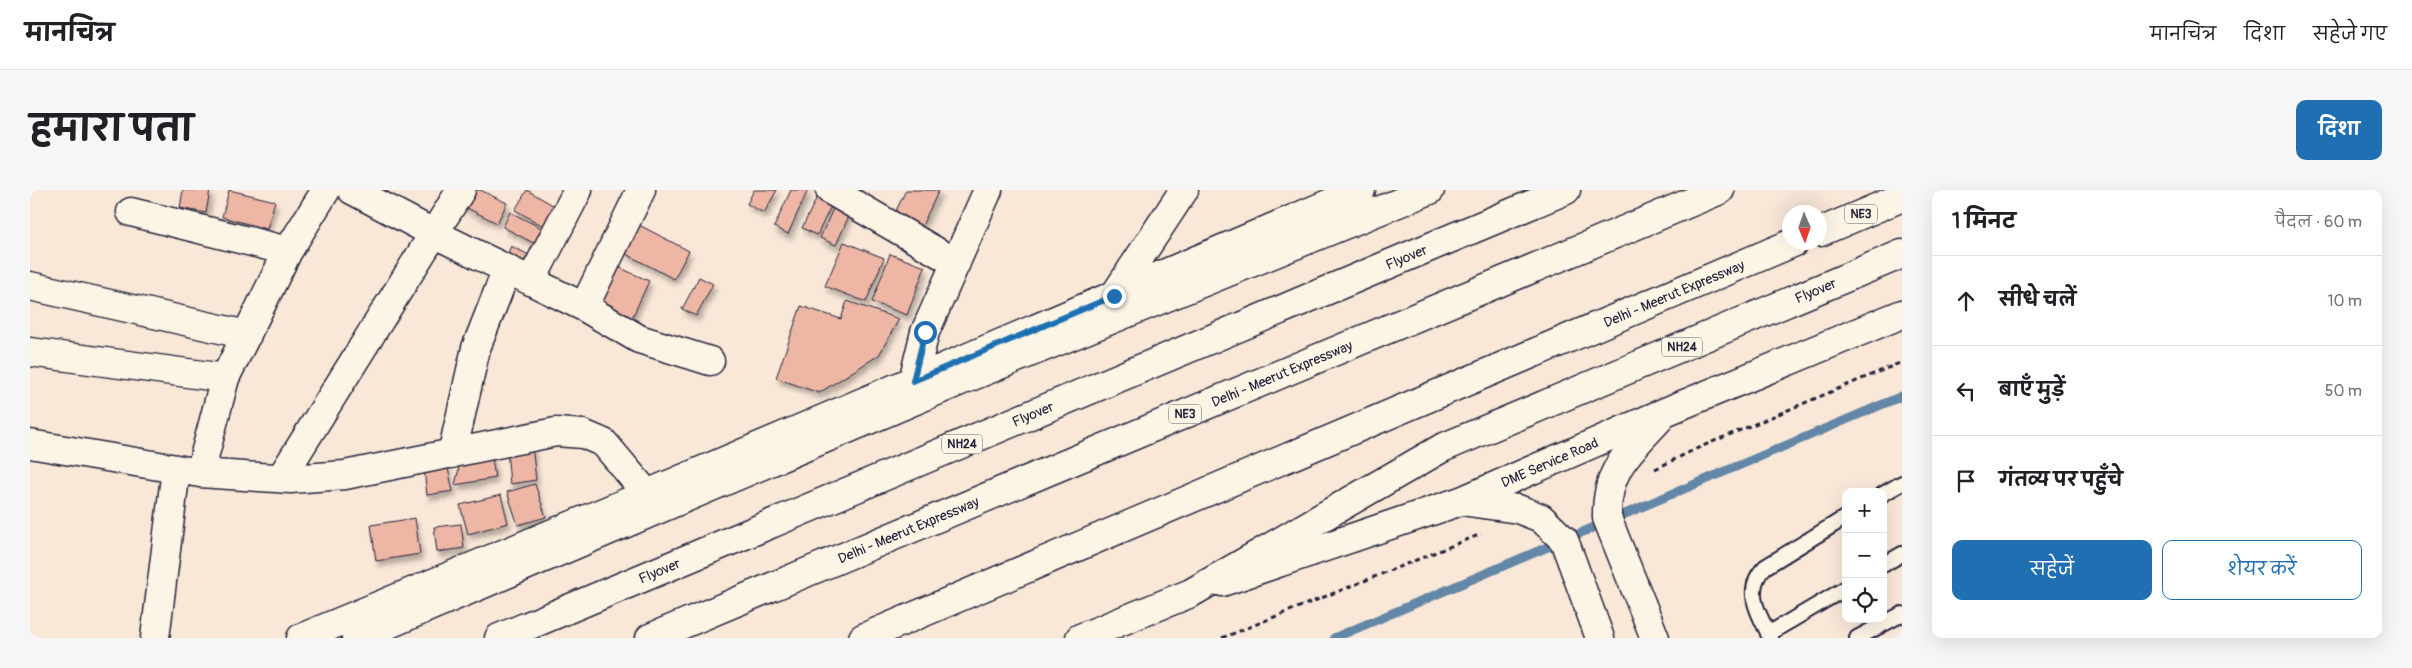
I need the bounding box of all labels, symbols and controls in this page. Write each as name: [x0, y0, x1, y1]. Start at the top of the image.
text: मानचित्र: [25, 19, 114, 48]
text: मानचित्र: [2150, 23, 2216, 46]
text: दिशा: [2244, 23, 2285, 46]
text: सहेजे गए: [2313, 23, 2387, 46]
button: दिशा: [2296, 100, 2382, 160]
text: हमारा पता: [30, 107, 193, 151]
road number: NE3: [1845, 204, 1877, 224]
north arrow: [1782, 205, 1827, 250]
text: 1 मिनट: [1952, 208, 2016, 235]
text: पैदल · 60 m: [2275, 212, 2362, 232]
street label: Flyover: [1383, 241, 1430, 273]
street label: Delhi - Meerut Expressway: [1601, 256, 1747, 331]
street label: Flyover: [1792, 274, 1839, 307]
route end: [1103, 285, 1126, 308]
icon: ahead: [1952, 287, 1980, 315]
text: सीधे चलें: [1999, 288, 2076, 312]
text: 10 m: [2327, 291, 2362, 311]
route start: [914, 321, 937, 344]
street label: Delhi - Meerut Expressway: [1209, 336, 1355, 411]
road number: NH24: [1662, 338, 1702, 356]
icon: left: [1952, 377, 1980, 405]
text: बाएँ मुड़ें: [1999, 378, 2065, 402]
text: 50 m: [2325, 381, 2362, 401]
street label: Flyover: [1010, 398, 1056, 430]
road number: NE3: [1169, 404, 1201, 423]
road number: NH24: [942, 434, 982, 454]
street label: DME Service Road: [1498, 434, 1601, 491]
icon: arrive: [1952, 467, 1980, 495]
text: गंतव्य पर पहुँचे: [1999, 468, 2123, 492]
map controls: [1842, 488, 1887, 623]
button: +: [1842, 488, 1887, 533]
street label: Delhi - Meerut Expressway: [835, 493, 981, 567]
button: −: [1842, 533, 1887, 578]
button: सहेजें: [1952, 540, 2152, 600]
button: शेयर करें: [2162, 540, 2362, 600]
street label: Flyover: [636, 554, 683, 587]
button: locate: [1842, 578, 1887, 623]

